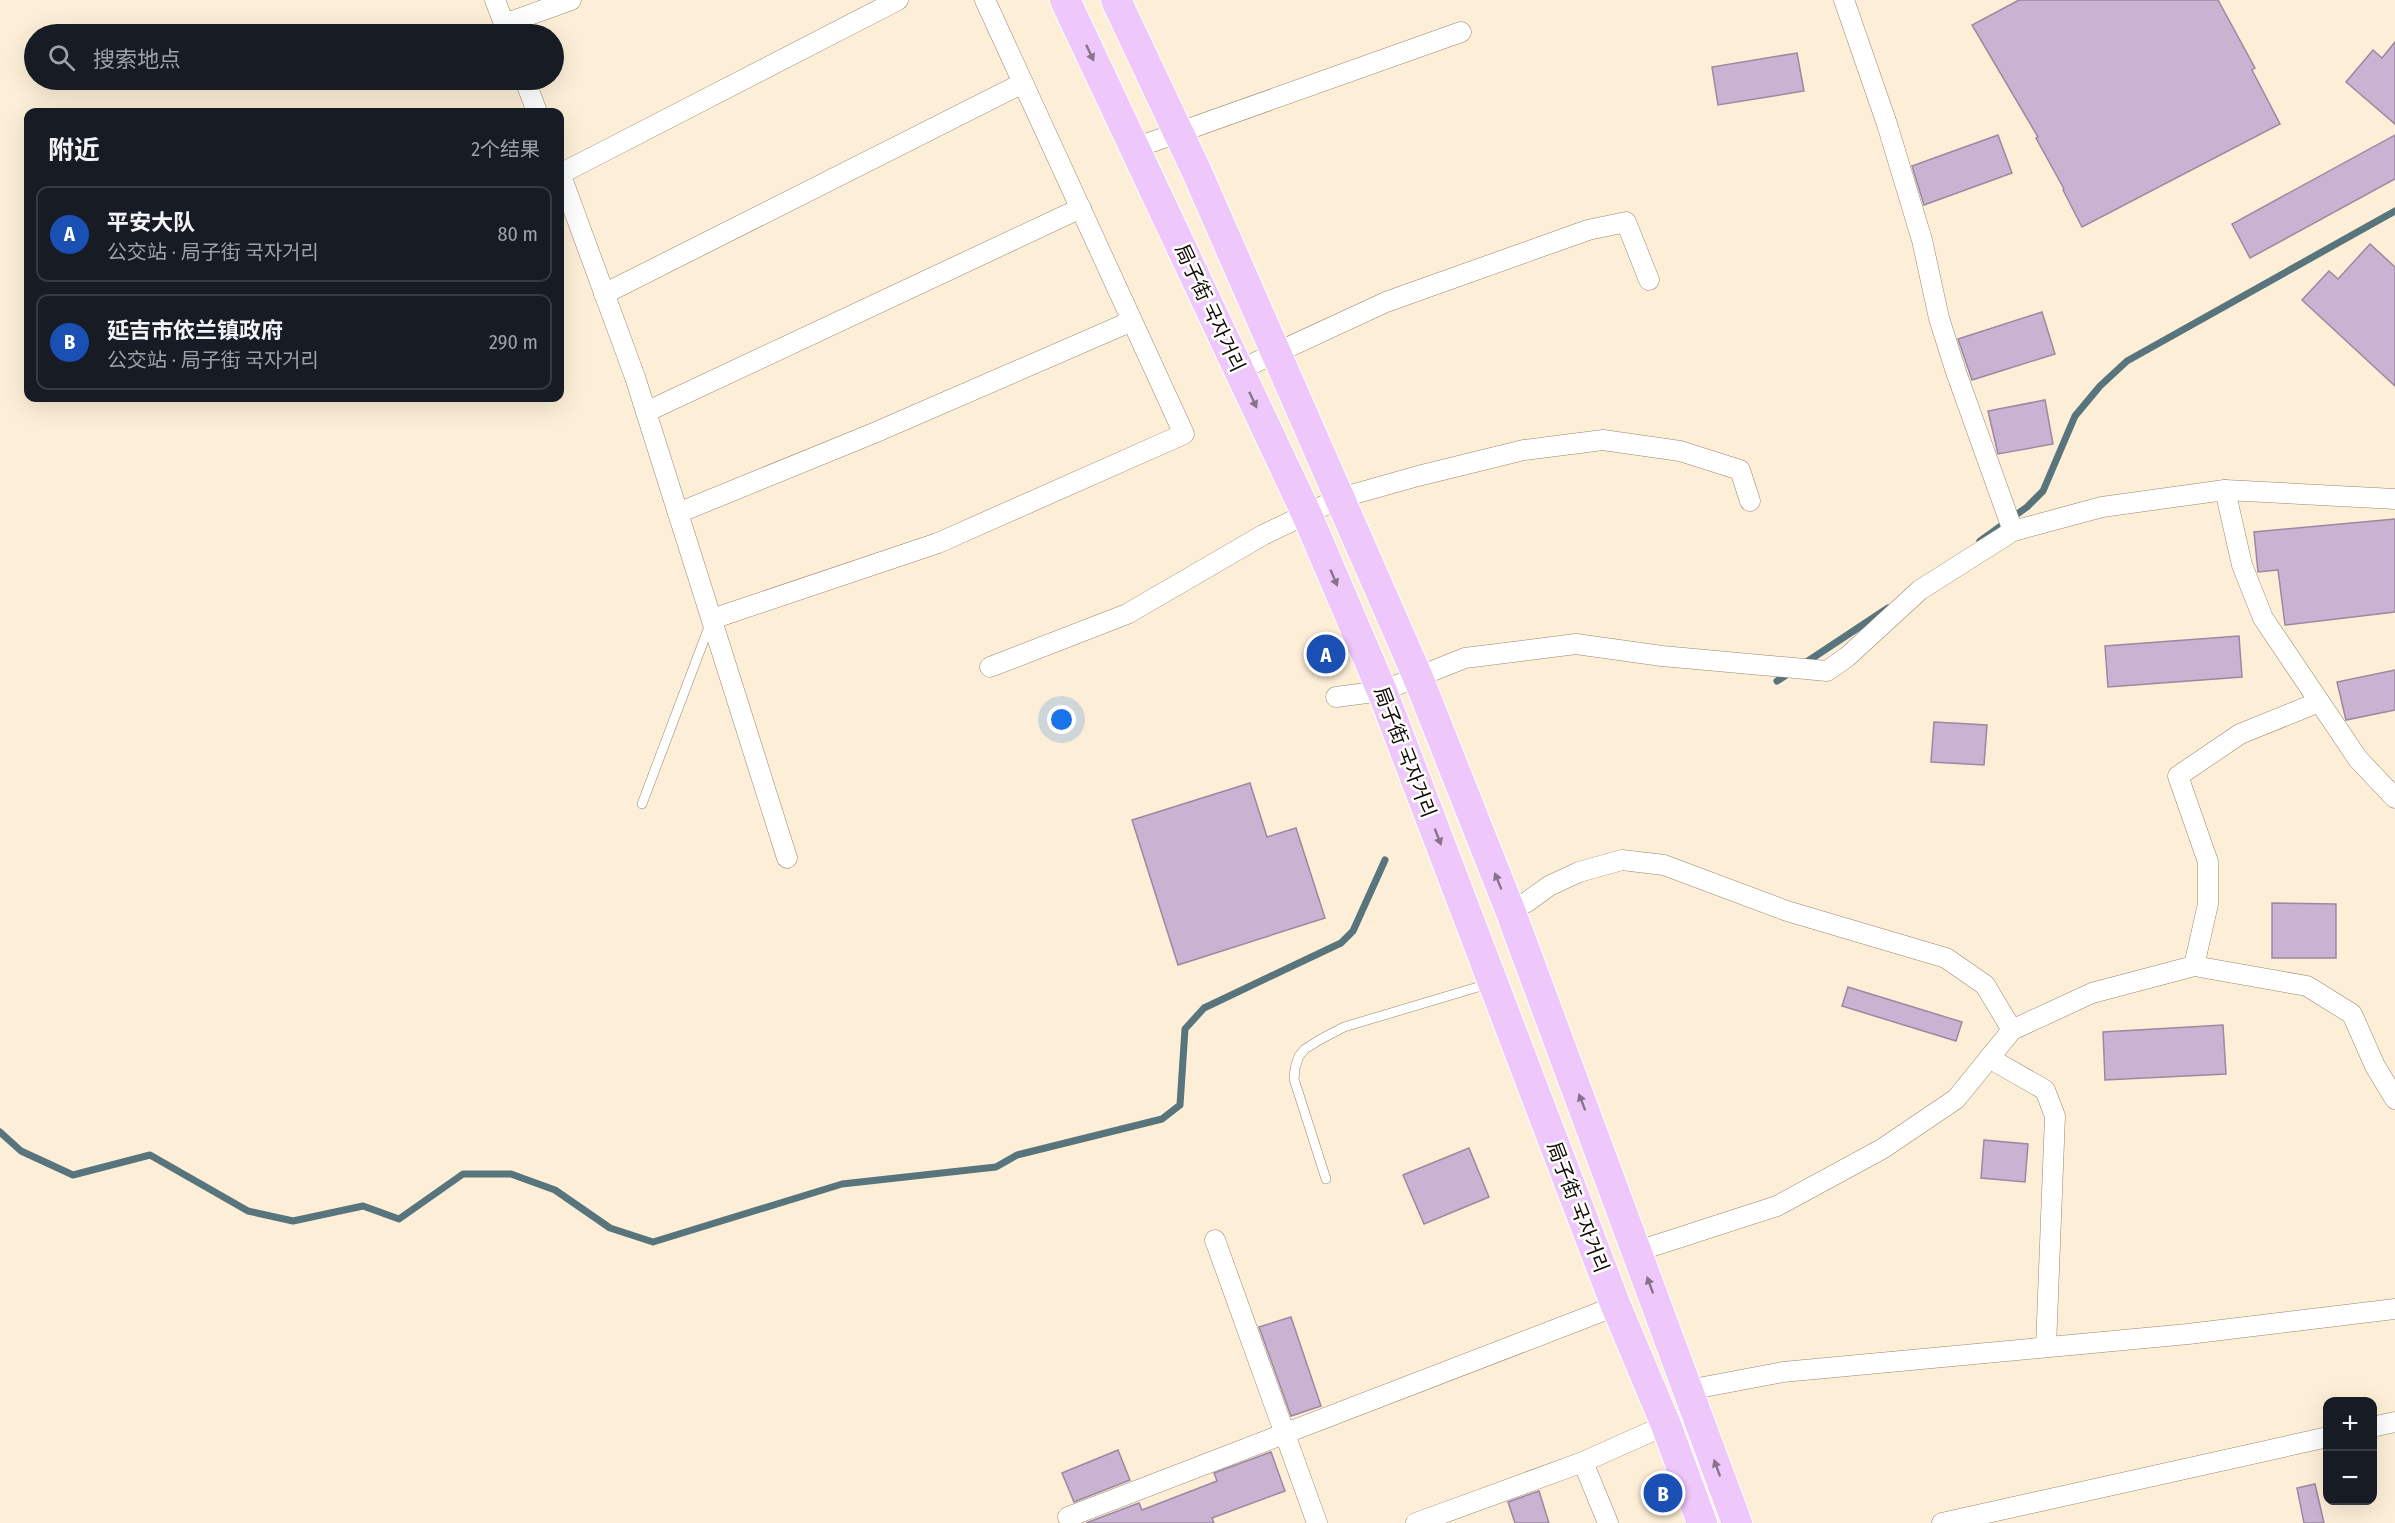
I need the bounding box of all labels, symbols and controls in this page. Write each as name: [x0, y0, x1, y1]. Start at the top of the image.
search box: [24, 24, 564, 90]
icon: search: [45, 41, 78, 74]
one-way arrow: [1086, 44, 1095, 61]
text: 搜索地点: [93, 46, 181, 73]
text: 附近: [48, 135, 100, 166]
text: 2个结果: [471, 137, 540, 161]
text: 平安大队: [107, 209, 195, 236]
text: A: [64, 222, 75, 246]
text: 80 m: [498, 222, 538, 246]
text: 公交站 · 局子街 국자거리: [107, 240, 319, 264]
street label: 局子街 국자거리: [1170, 240, 1250, 376]
text: 延吉市依兰镇政府: [107, 317, 283, 344]
text: B: [64, 330, 75, 354]
text: 290 m: [489, 330, 538, 354]
text: 公交站 · 局子街 국자거리: [107, 348, 319, 372]
one-way arrow: [1249, 392, 1258, 409]
one-way arrow: [1330, 569, 1339, 587]
pin: A: [1306, 632, 1346, 676]
street label: 局子街 국자거리: [1369, 683, 1441, 821]
your location: [1047, 705, 1076, 734]
one-way arrow: [1434, 828, 1443, 846]
one-way arrow: [1493, 871, 1503, 889]
one-way arrow: [1577, 1093, 1586, 1111]
street label: 局子街 국자거리: [1542, 1138, 1614, 1276]
one-way arrow: [1645, 1276, 1654, 1294]
map controls: [2323, 1397, 2377, 1505]
button: +: [2323, 1397, 2377, 1451]
button: −: [2323, 1451, 2377, 1505]
one-way arrow: [1712, 1459, 1721, 1477]
pin: B: [1644, 1470, 1682, 1516]

